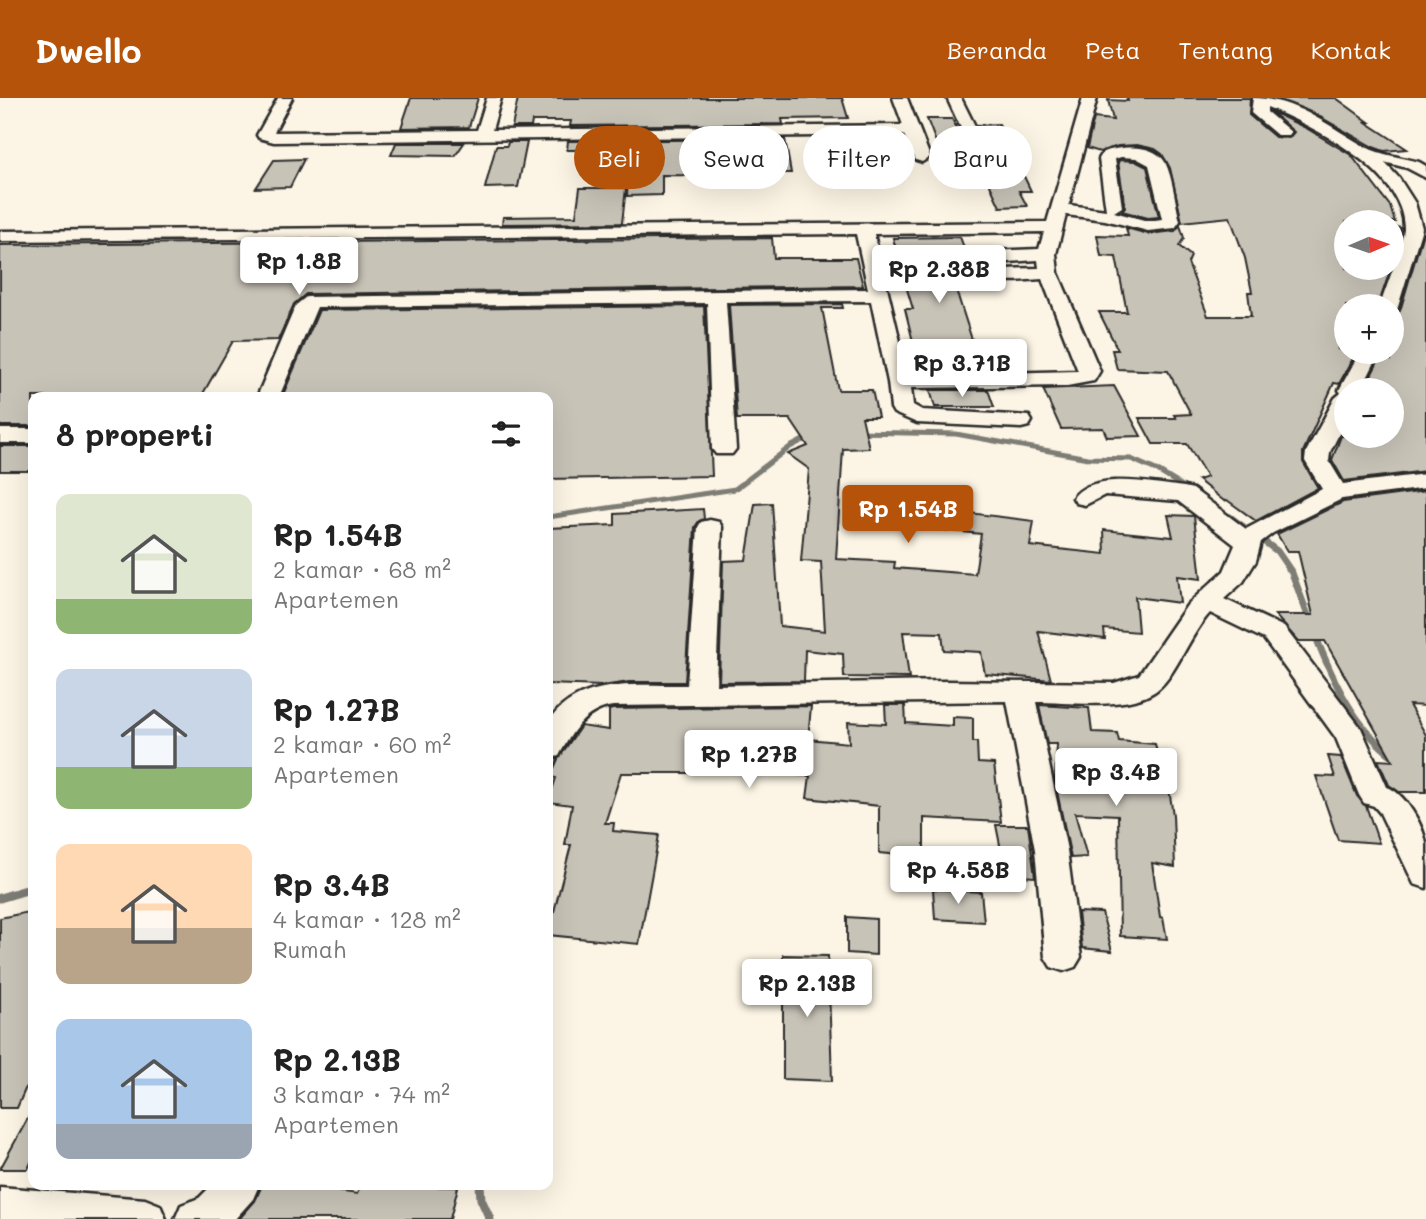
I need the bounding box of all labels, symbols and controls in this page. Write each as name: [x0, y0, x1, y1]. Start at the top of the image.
text: Dwello: [35, 28, 142, 71]
text: Beranda: [947, 34, 1047, 65]
text: Peta: [1085, 34, 1140, 65]
text: Tentang: [1178, 34, 1273, 65]
text: Kontak: [1311, 34, 1391, 65]
chip: Beli: [574, 126, 665, 189]
chip: Sewa: [679, 126, 789, 189]
chip: Filter: [803, 126, 915, 189]
chip: Baru: [929, 126, 1032, 189]
north arrow: [1334, 210, 1404, 280]
map controls: [1334, 210, 1404, 448]
pin: Rp 1.8B: [234, 238, 364, 297]
text: Rp 1.8B: [256, 245, 342, 275]
pin: Rp 2.38B: [867, 246, 1011, 305]
text: Rp 2.38B: [888, 253, 990, 283]
button: +: [1334, 294, 1404, 364]
pin: Rp 3.71B: [890, 340, 1034, 399]
text: Rp 3.71B: [913, 347, 1011, 377]
button: −: [1334, 378, 1404, 448]
text: 8 properti: [56, 414, 214, 454]
icon: filters: [487, 415, 525, 453]
pin: Rp 1.54B: [836, 486, 980, 545]
text: Rp 1.54B: [858, 493, 958, 523]
text: Rp 1.54B: [273, 514, 403, 554]
icon: home: [112, 522, 196, 606]
text: 2 kamar · 68 m²: [273, 554, 451, 584]
text: Apartemen: [273, 584, 399, 614]
text: Rp 1.27B: [273, 689, 400, 729]
icon: home: [112, 697, 196, 781]
text: 2 kamar · 60 m²: [273, 729, 451, 759]
pin: Rp 1.27B: [677, 730, 821, 790]
text: Rp 1.27B: [700, 738, 798, 768]
pin: Rp 3.4B: [1051, 748, 1181, 808]
text: Rp 3.4B: [1071, 756, 1161, 786]
text: Apartemen: [273, 759, 399, 789]
pin: Rp 4.58B: [886, 846, 1030, 906]
text: Rp 4.58B: [906, 854, 1010, 884]
text: Rp 3.4B: [273, 864, 390, 904]
icon: home: [112, 872, 196, 956]
text: 4 kamar · 128 m²: [273, 904, 461, 934]
text: Rumah: [273, 934, 346, 964]
pin: Rp 2.13B: [735, 960, 879, 1019]
text: Rp 2.13B: [758, 967, 856, 997]
text: Rp 2.13B: [273, 1039, 401, 1079]
icon: home: [112, 1047, 196, 1131]
text: 3 kamar · 74 m²: [273, 1079, 450, 1109]
text: Apartemen: [273, 1109, 399, 1139]

